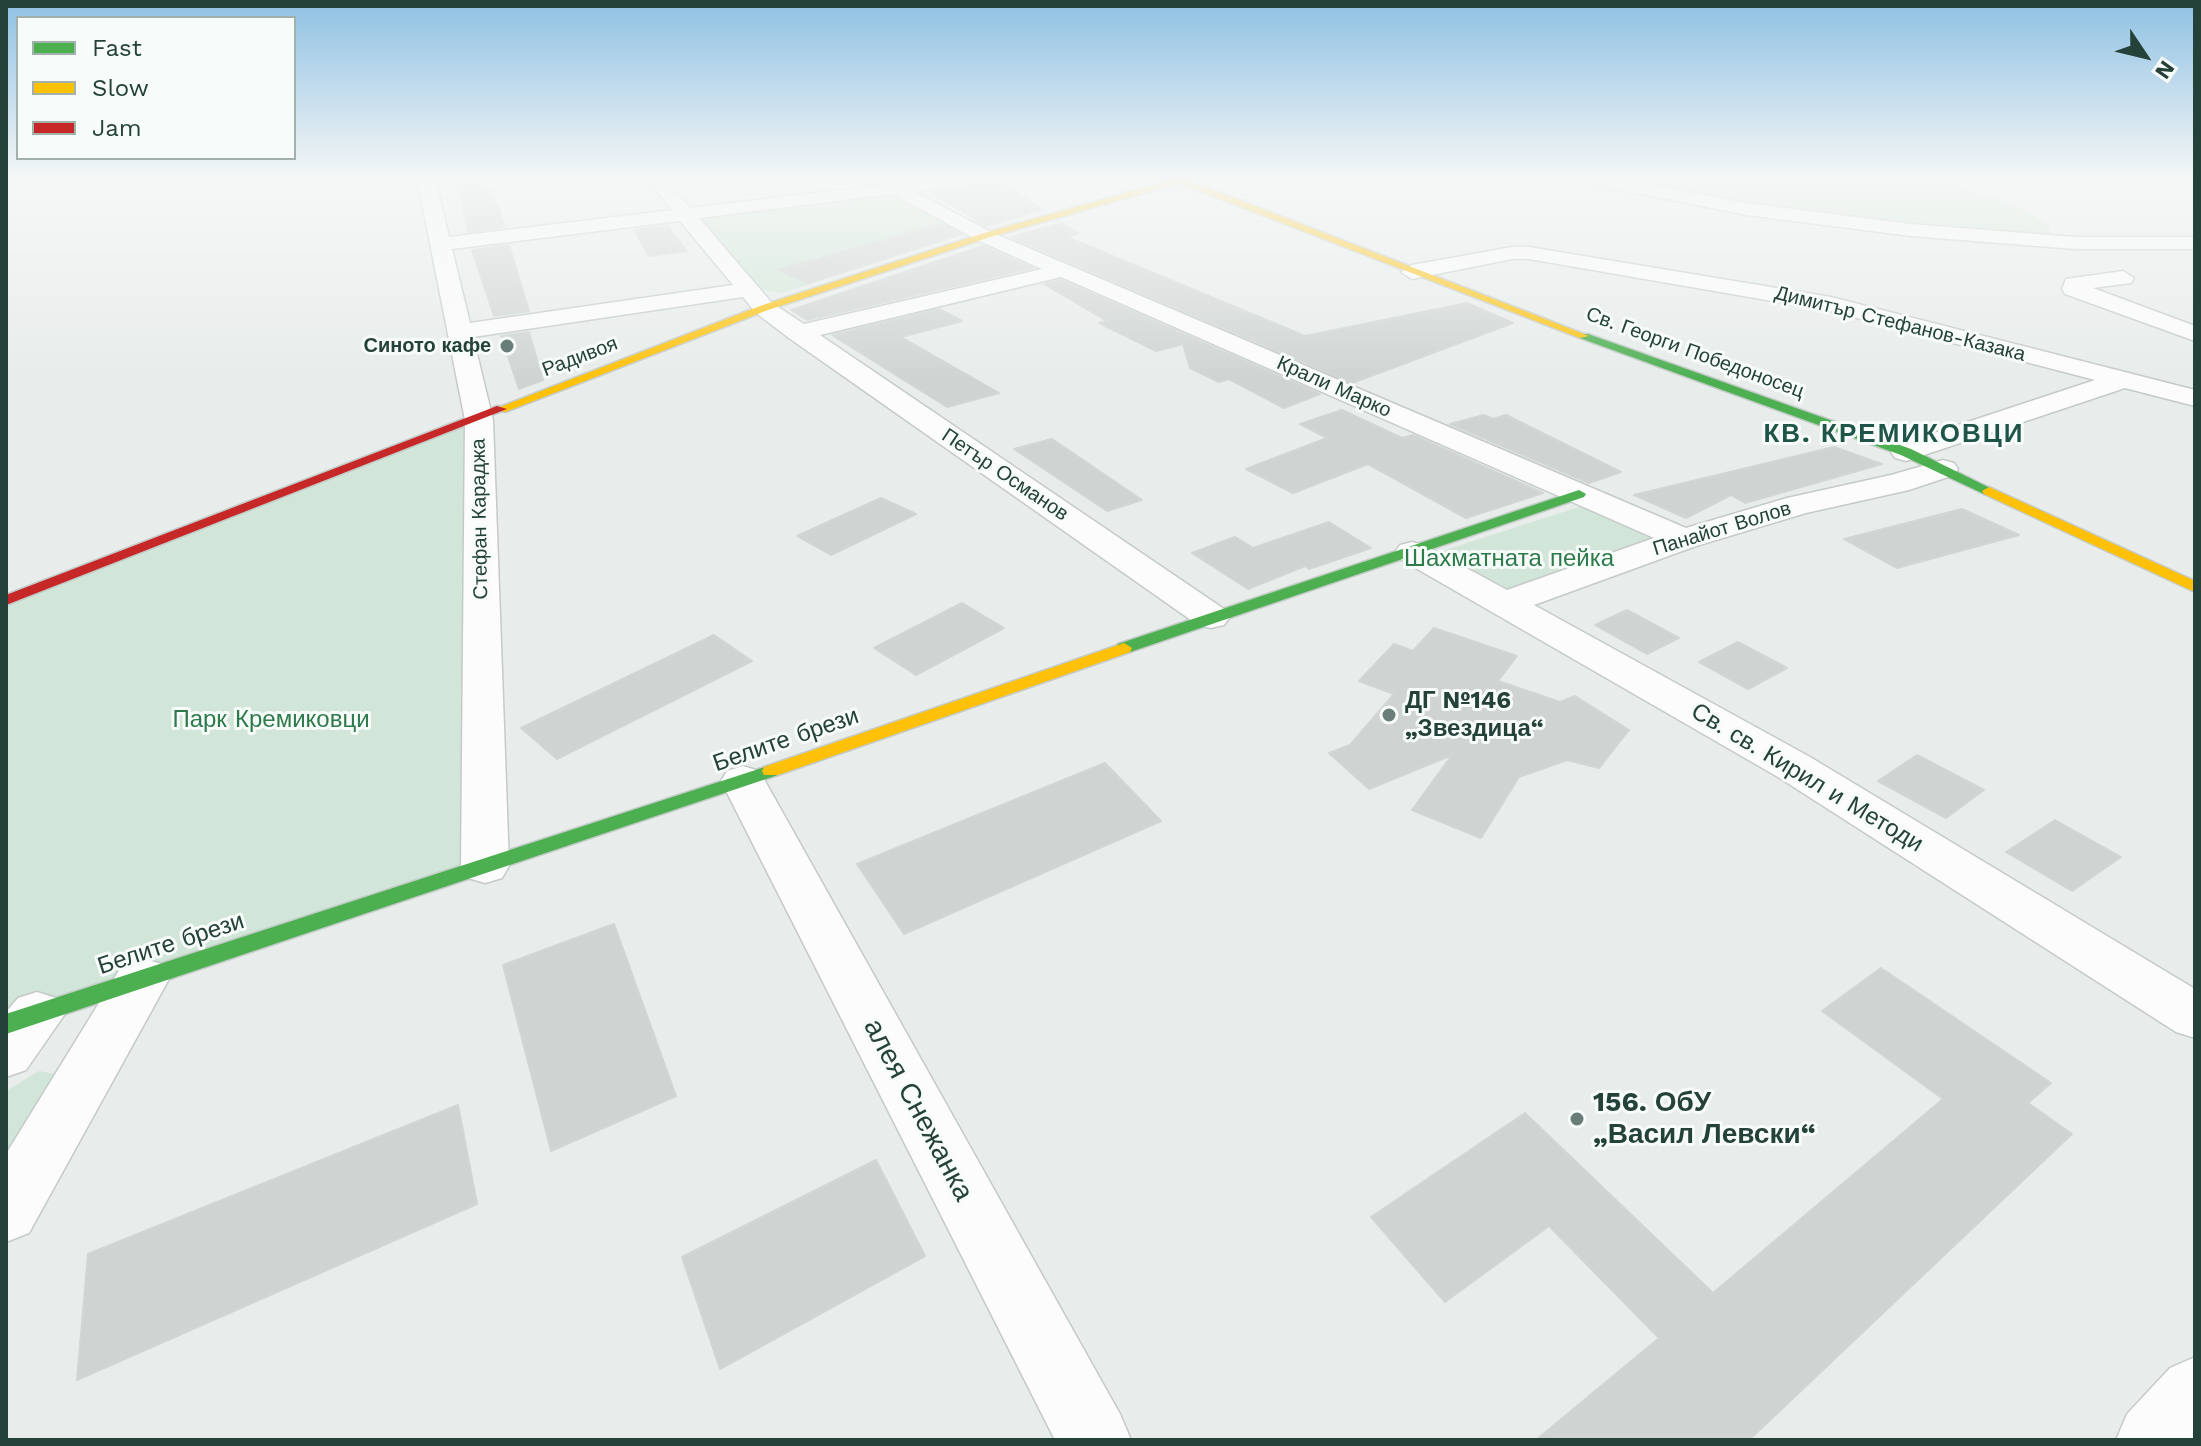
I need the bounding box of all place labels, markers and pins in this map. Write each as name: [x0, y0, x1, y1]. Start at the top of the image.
place label: Синото кафе: [364, 334, 491, 358]
marker: Синото кафе: [498, 337, 516, 355]
place label: ДГ №146 „Звездица“: [1405, 687, 1544, 743]
marker: ДГ №146 „Звездица“: [1380, 706, 1398, 724]
place label: 156. ОбУ „Васил Левски“: [1593, 1086, 1816, 1152]
marker: 156. ОбУ „Васил Левски“: [1568, 1110, 1586, 1128]

